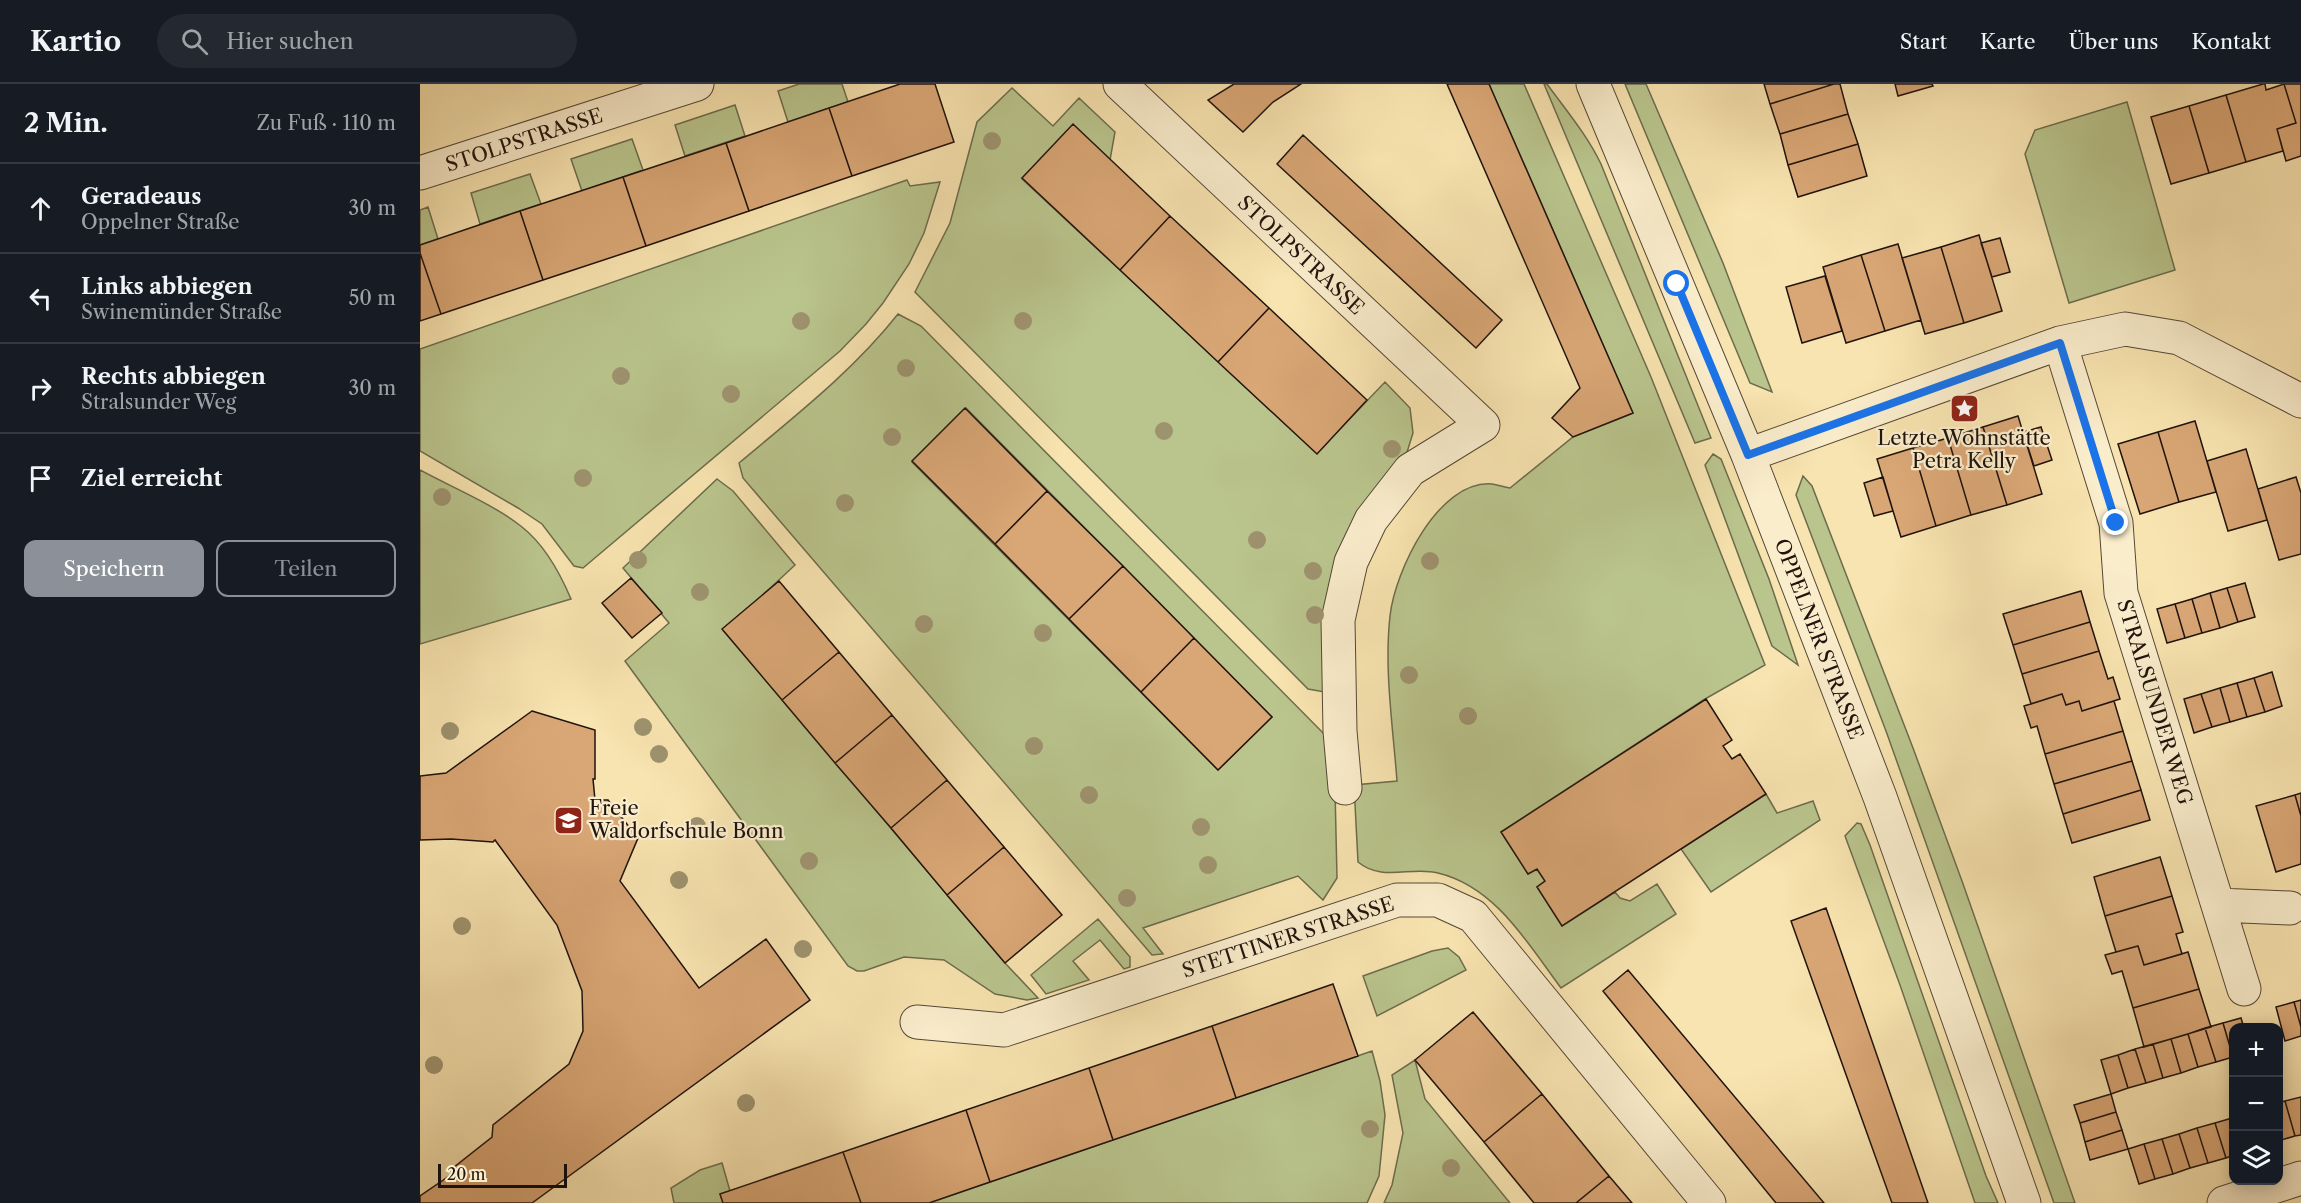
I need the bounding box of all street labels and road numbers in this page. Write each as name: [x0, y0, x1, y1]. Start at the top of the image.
street label: STOLPSTRASSE: [442, 103, 606, 177]
street label: STOLPSTRASSE: [1233, 190, 1369, 320]
street label: OPPELNER STRASSE: [1770, 535, 1868, 743]
street label: STRALSUNDER WEG: [2112, 596, 2198, 808]
street label: STETTINER STRASSE: [1179, 891, 1397, 983]

